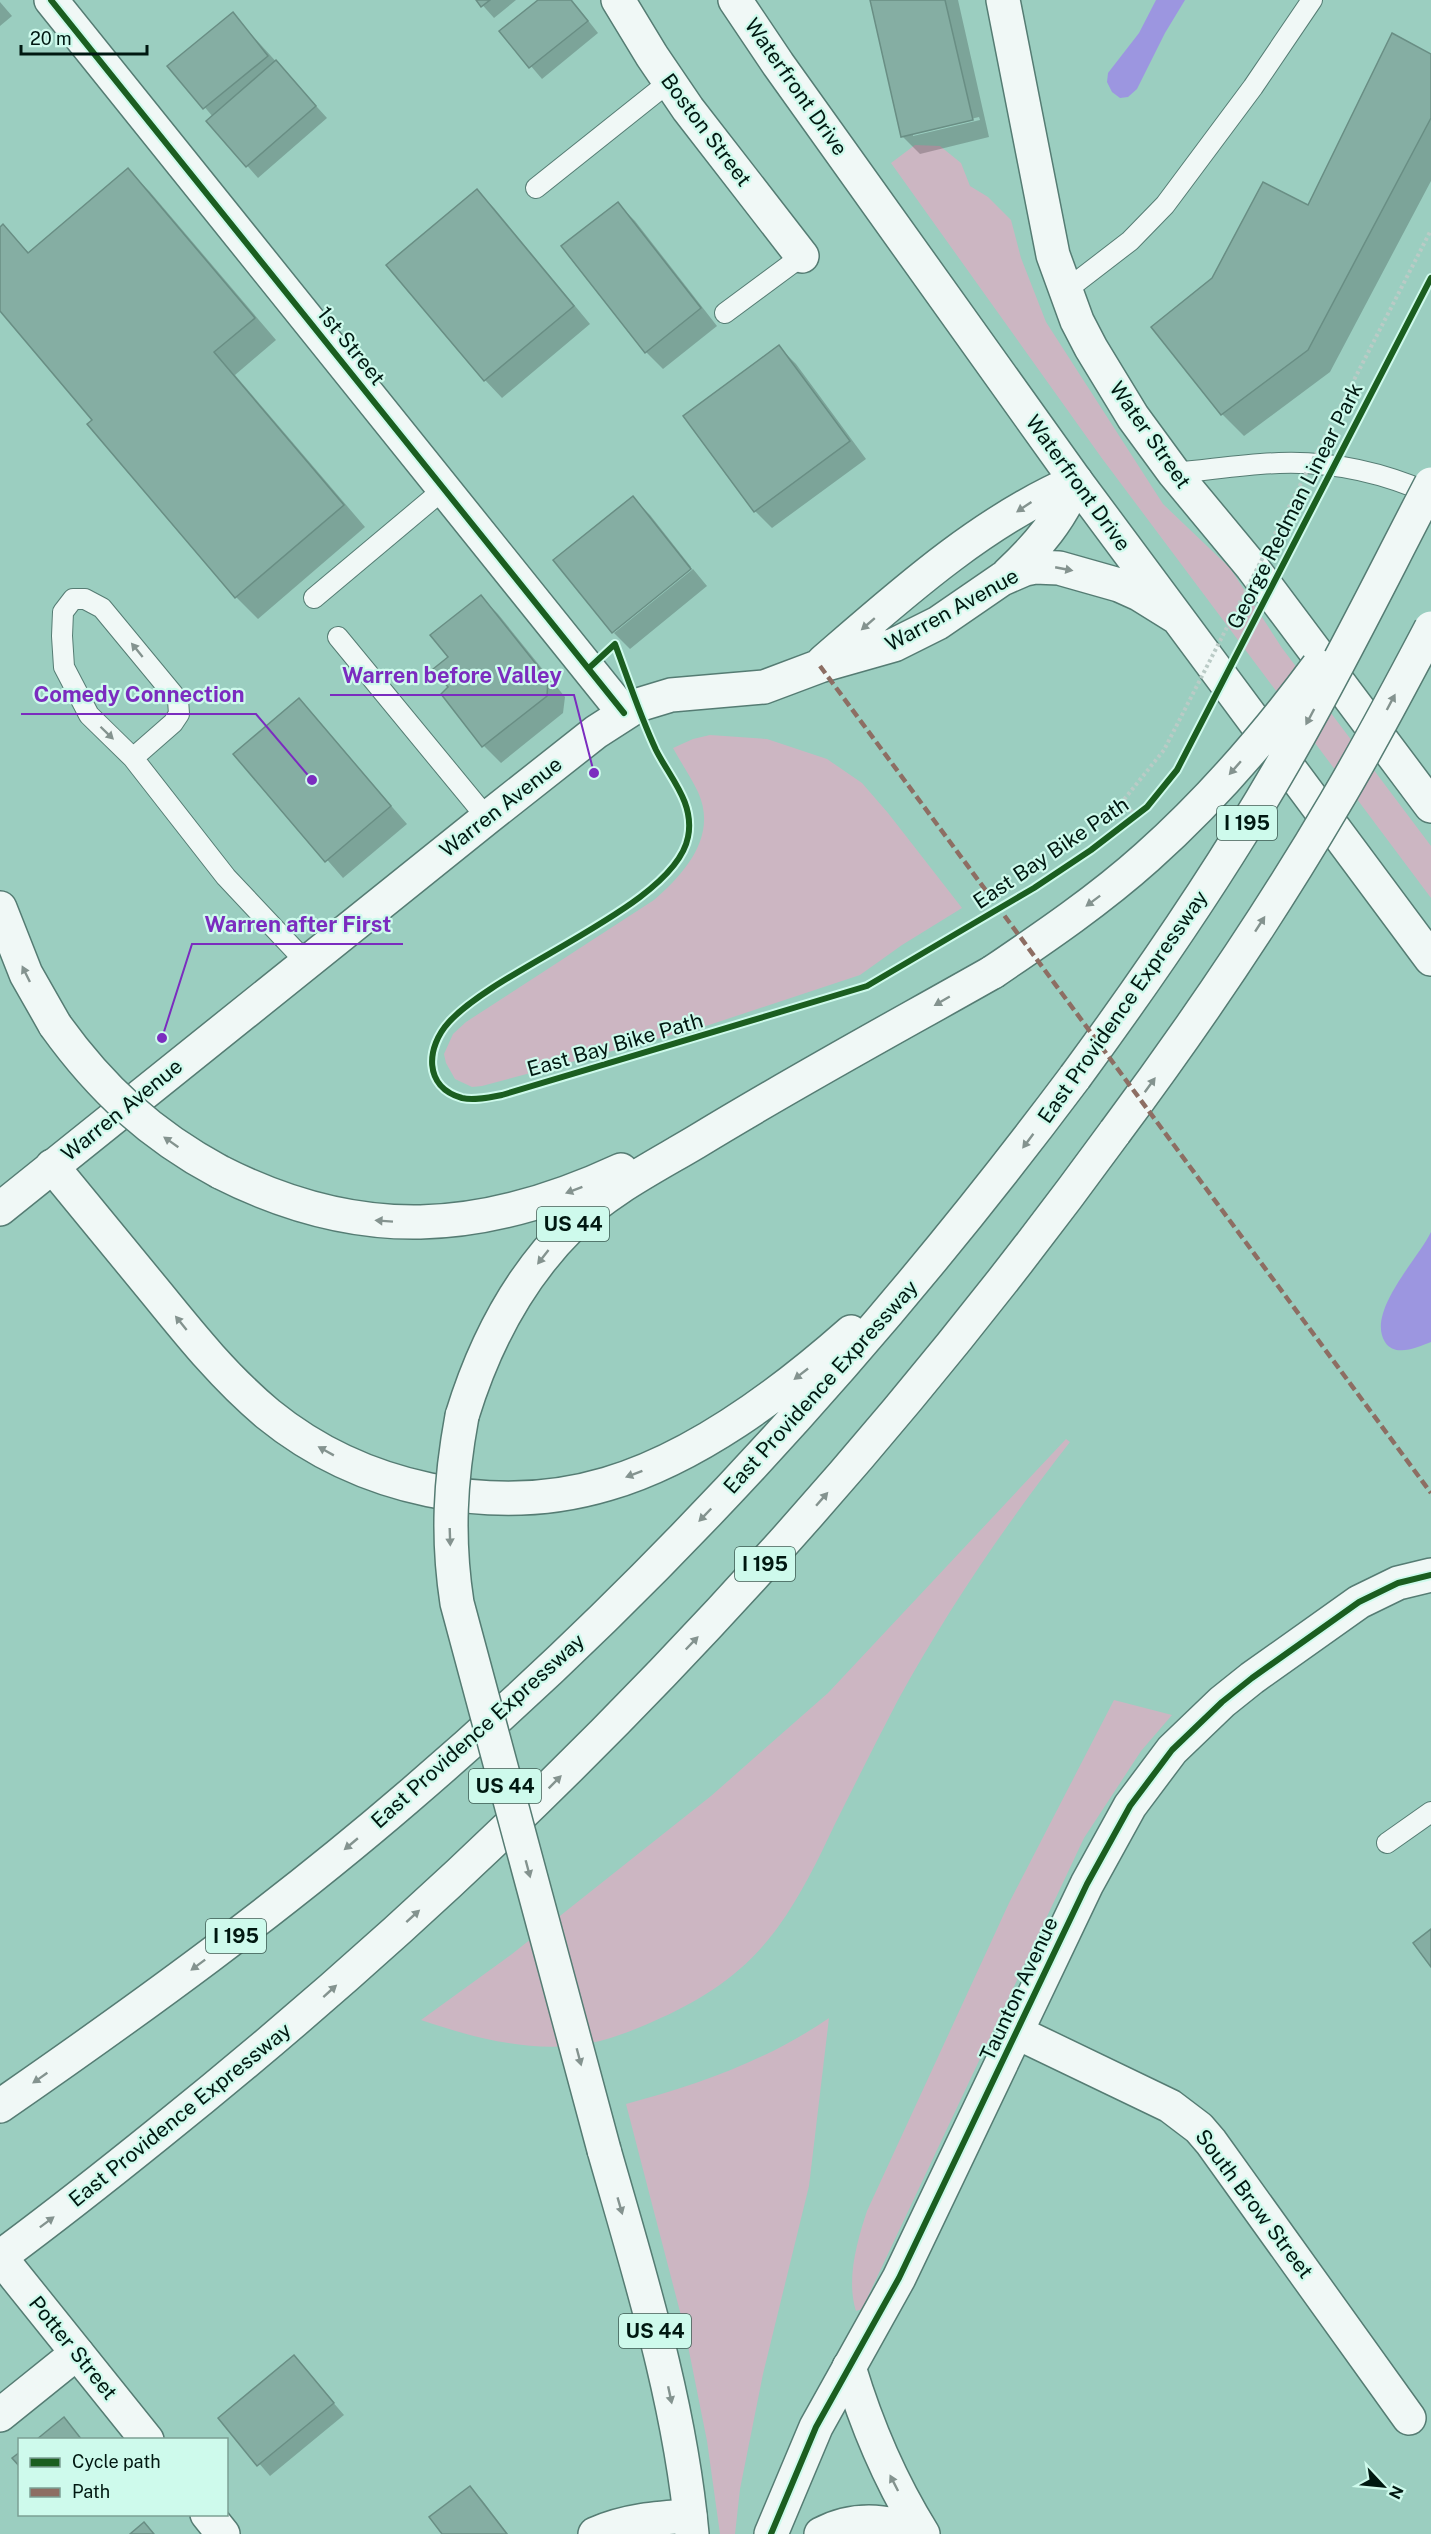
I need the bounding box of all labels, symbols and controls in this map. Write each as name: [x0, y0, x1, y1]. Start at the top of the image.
street label: Waterfront Drive: [740, 13, 853, 160]
scale bar: [21, 18, 147, 56]
text: 20 m: [30, 28, 72, 49]
street label: Boston Street: [656, 68, 757, 191]
street label: 1st Street: [312, 301, 391, 390]
street label: Water Street: [1104, 376, 1196, 493]
street label: George Redman Linear Park: [1221, 378, 1368, 633]
street label: Waterfront Drive: [1021, 410, 1136, 556]
one-way arrow: [1016, 501, 1032, 512]
street label: Warren Avenue: [881, 563, 1023, 656]
one-way arrow: [1055, 565, 1074, 574]
one-way arrow: [861, 617, 876, 630]
one-way arrow: [131, 643, 144, 658]
callout: Warren before Valley: [330, 655, 574, 695]
text: Warren before Valley: [342, 662, 562, 688]
callout: Comedy Connection: [21, 674, 256, 714]
text: Comedy Connection: [33, 681, 245, 707]
one-way arrow: [1386, 693, 1396, 710]
one-way arrow: [1305, 708, 1314, 725]
one-way arrow: [100, 726, 114, 740]
street label: Warren Avenue: [435, 751, 567, 862]
one-way arrow: [1228, 761, 1242, 776]
street label: East Bay Bike Path: [968, 791, 1133, 914]
road number: I 195: [1217, 806, 1277, 840]
street label: East Providence Expressway: [1032, 885, 1213, 1128]
one-way arrow: [1085, 895, 1101, 907]
callout: Warren after First: [192, 904, 403, 944]
text: Warren after First: [205, 911, 391, 937]
one-way arrow: [1254, 916, 1265, 932]
one-way arrow: [22, 965, 32, 983]
one-way arrow: [934, 995, 950, 1006]
street label: East Bay Bike Path: [524, 1007, 706, 1082]
street label: Warren Avenue: [56, 1053, 187, 1166]
one-way arrow: [1144, 1077, 1156, 1093]
one-way arrow: [1021, 1133, 1034, 1149]
one-way arrow: [163, 1136, 179, 1148]
one-way arrow: [565, 1185, 583, 1195]
road number: US 44: [537, 1207, 609, 1241]
one-way arrow: [374, 1216, 393, 1226]
one-way arrow: [537, 1250, 550, 1265]
street label: East Providence Expressway: [718, 1275, 923, 1499]
one-way arrow: [174, 1315, 187, 1331]
one-way arrow: [793, 1368, 808, 1380]
one-way arrow: [317, 1446, 334, 1456]
one-way arrow: [624, 1469, 642, 1479]
one-way arrow: [815, 1492, 828, 1507]
one-way arrow: [698, 1508, 712, 1523]
one-way arrow: [445, 1527, 455, 1546]
road number: I 195: [735, 1547, 795, 1581]
street label: East Providence Expressway: [366, 1628, 590, 1833]
one-way arrow: [684, 1637, 698, 1651]
road number: US 44: [469, 1769, 541, 1803]
one-way arrow: [547, 1775, 562, 1789]
one-way arrow: [344, 1837, 359, 1850]
one-way arrow: [523, 1860, 533, 1878]
one-way arrow: [405, 1910, 420, 1923]
street label: Taunton Avenue: [974, 1913, 1063, 2065]
road number: I 195: [206, 1919, 266, 1953]
one-way arrow: [190, 1959, 206, 1971]
one-way arrow: [322, 1984, 337, 1998]
street label: East Providence Expressway: [64, 2017, 296, 2212]
one-way arrow: [575, 2048, 584, 2066]
one-way arrow: [32, 2072, 48, 2084]
street label: South Brow Street: [1190, 2124, 1319, 2283]
one-way arrow: [616, 2197, 625, 2215]
one-way arrow: [39, 2216, 54, 2228]
street label: Potter Street: [24, 2291, 123, 2405]
road number: US 44: [619, 2314, 691, 2348]
one-way arrow: [666, 2385, 675, 2404]
legend: [18, 2438, 228, 2516]
text: Cycle path: [72, 2451, 161, 2472]
north arrow: [1353, 2456, 1413, 2516]
one-way arrow: [889, 2475, 899, 2492]
text: Path: [72, 2481, 110, 2502]
text: N: [1385, 2483, 1407, 2502]

